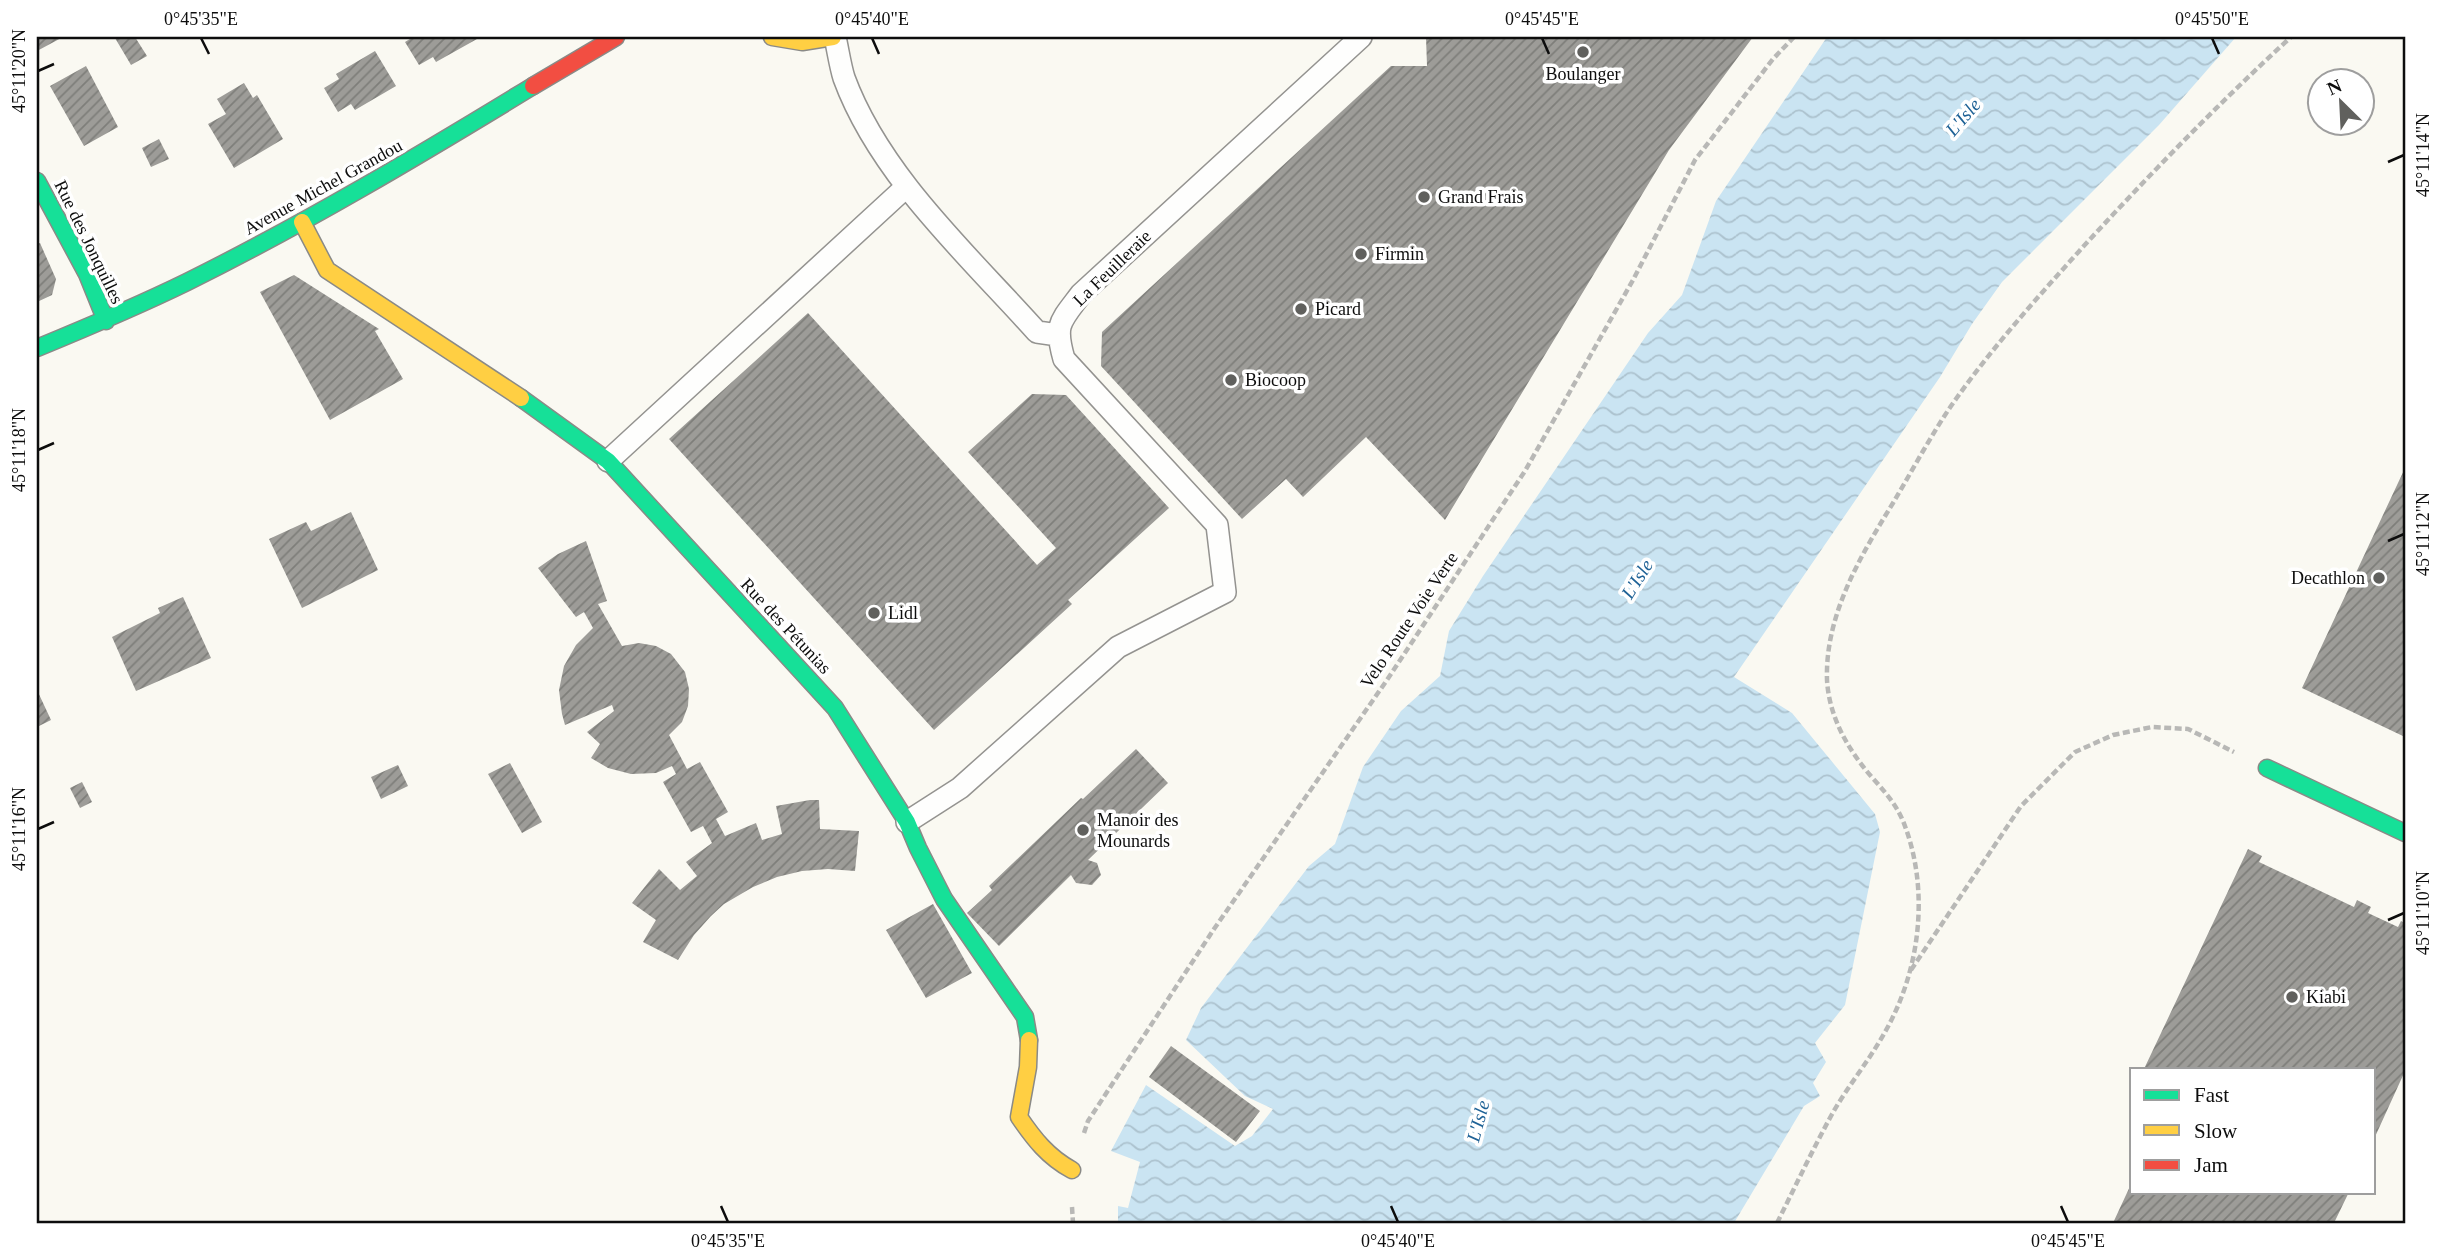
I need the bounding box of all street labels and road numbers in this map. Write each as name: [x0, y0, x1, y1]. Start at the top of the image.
street label: Avenue Michel Grandou: [240, 135, 406, 239]
street label: Rue des Jonquilles: [50, 177, 128, 307]
street label: La Feuilleraie: [1069, 226, 1155, 310]
street label: Velo Route Voie Verte: [1356, 548, 1462, 692]
street label: Rue des Pétunias: [737, 574, 835, 678]

